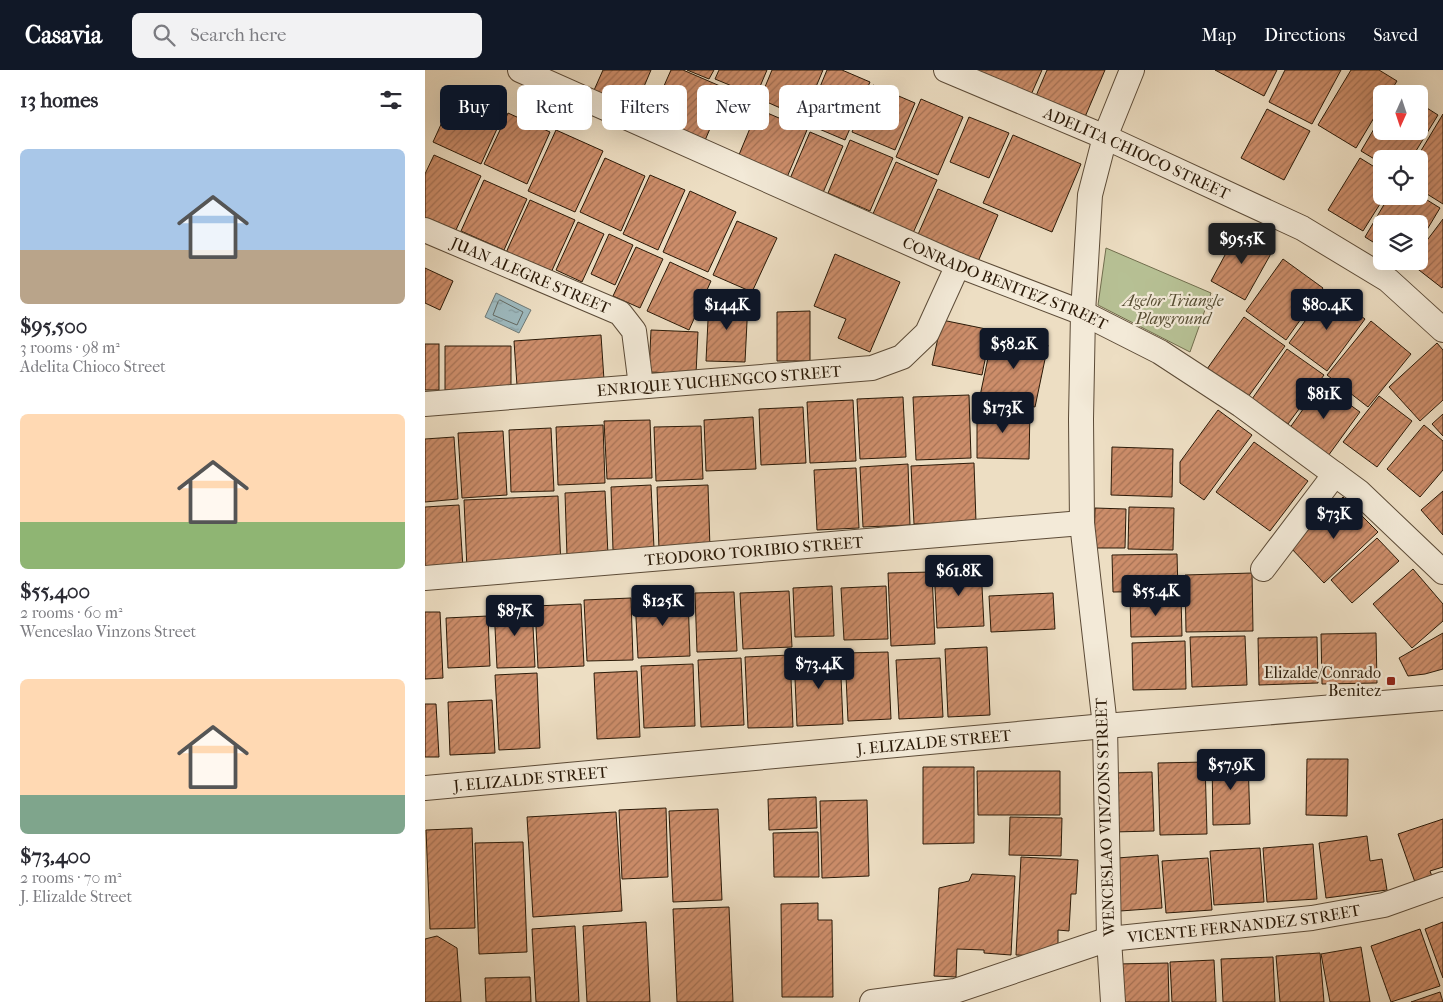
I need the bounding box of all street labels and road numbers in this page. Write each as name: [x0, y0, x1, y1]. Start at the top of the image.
street label: ADELITA CHIOCO STREET: [1040, 102, 1233, 203]
street label: JUAN ALEGRE STREET: [446, 232, 614, 317]
street label: CONRADO BENITEZ STREET: [900, 232, 1111, 334]
street label: ENRIQUE YUCHENGCO STREET: [596, 361, 842, 400]
street label: TEODORO TORIBIO STREET: [644, 532, 864, 569]
street label: WENCESLAO VINZONS STREET: [1091, 697, 1119, 938]
street label: J. ELIZALDE STREET: [854, 725, 1012, 758]
street label: J. ELIZALDE STREET: [451, 762, 609, 795]
street label: VICENTE FERNANDEZ STREET: [1125, 900, 1362, 947]

